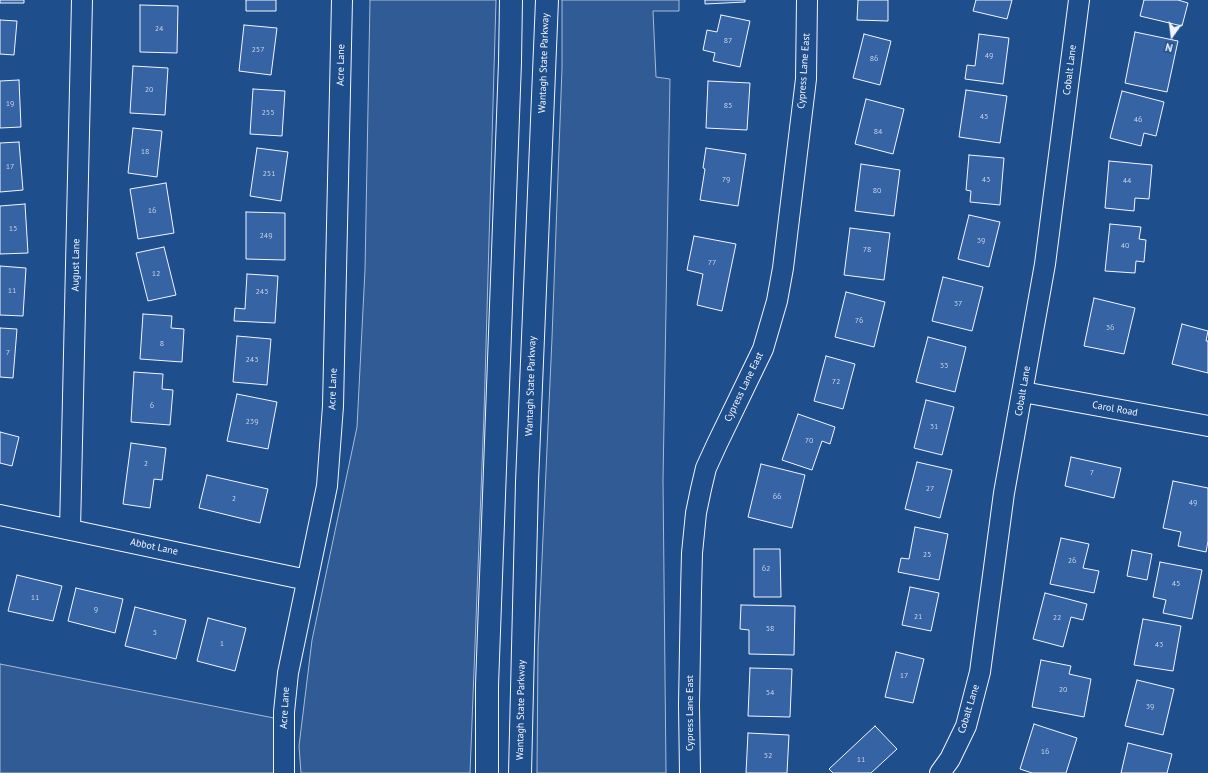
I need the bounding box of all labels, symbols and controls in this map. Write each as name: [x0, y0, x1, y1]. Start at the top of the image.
street label: Wantagh State Parkway: [536, 13, 552, 113]
north arrow: [1152, 16, 1192, 56]
house number: 24: [155, 24, 163, 34]
street label: Cypress Lane East: [795, 33, 813, 109]
house number: 87: [724, 36, 732, 46]
text: N: [1164, 40, 1174, 55]
street label: Acre Lane: [335, 44, 347, 86]
street label: Cobalt Lane: [1061, 44, 1079, 96]
house number: 257: [251, 45, 265, 55]
house number: 49: [985, 51, 993, 61]
house number: 86: [870, 54, 878, 64]
house number: 20: [145, 85, 153, 95]
house number: 19: [6, 99, 14, 109]
house number: 85: [724, 101, 732, 111]
house number: 255: [261, 108, 275, 118]
house number: 45: [980, 112, 988, 122]
house number: 46: [1134, 115, 1142, 125]
house number: 84: [874, 127, 882, 137]
house number: 18: [141, 147, 149, 157]
house number: 17: [6, 162, 14, 172]
house number: 251: [262, 169, 276, 179]
house number: 79: [722, 175, 730, 185]
house number: 43: [982, 175, 990, 185]
house number: 44: [1123, 176, 1131, 186]
house number: 80: [873, 186, 881, 196]
house number: 16: [148, 206, 156, 216]
house number: 15: [9, 224, 17, 234]
house number: 249: [259, 231, 273, 241]
house number: 39: [977, 236, 985, 246]
street label: August Lane: [70, 239, 82, 291]
house number: 40: [1121, 241, 1129, 251]
house number: 78: [863, 245, 871, 255]
house number: 77: [708, 258, 716, 268]
house number: 12: [152, 269, 160, 279]
house number: 11: [8, 286, 16, 296]
house number: 245: [255, 287, 269, 297]
house number: 37: [954, 299, 962, 309]
house number: 76: [855, 316, 863, 326]
house number: 36: [1106, 323, 1114, 333]
street label: Wantagh State Parkway: [523, 336, 539, 436]
house number: 8: [160, 339, 164, 349]
house number: 7: [6, 348, 10, 358]
street label: Cypress Lane East: [722, 350, 766, 424]
house number: 243: [245, 355, 259, 365]
house number: 33: [940, 361, 948, 371]
street label: Cobalt Lane: [1013, 365, 1033, 417]
street label: Acre Lane: [326, 368, 340, 410]
house number: 72: [832, 377, 840, 387]
street label: Carol Road: [1091, 399, 1139, 419]
house number: 6: [150, 401, 154, 411]
house number: 239: [245, 417, 259, 427]
house number: 31: [930, 422, 938, 432]
house number: 70: [805, 436, 813, 446]
house number: 2: [144, 459, 148, 469]
house number: 7: [1090, 468, 1094, 478]
house number: 27: [926, 484, 934, 494]
house number: 66: [773, 492, 781, 502]
house number: 2: [232, 494, 236, 504]
house number: 49: [1189, 498, 1197, 508]
street label: Abbot Lane: [129, 536, 179, 558]
house number: 25: [923, 550, 931, 560]
house number: 26: [1068, 556, 1076, 566]
house number: 62: [762, 564, 770, 574]
house number: 45: [1172, 579, 1180, 589]
house number: 11: [31, 593, 39, 603]
house number: 9: [94, 605, 98, 615]
house number: 21: [914, 612, 922, 622]
house number: 22: [1053, 613, 1061, 623]
house number: 58: [766, 624, 774, 634]
house number: 5: [153, 628, 157, 638]
house number: 1: [220, 639, 224, 649]
house number: 43: [1155, 640, 1163, 650]
street label: Wantagh State Parkway: [514, 660, 528, 760]
house number: 17: [900, 671, 908, 681]
street label: Cypress Lane East: [684, 675, 696, 751]
street label: Cobalt Lane: [956, 683, 982, 735]
house number: 20: [1059, 685, 1067, 695]
street label: Acre Lane: [278, 687, 292, 729]
house number: 54: [766, 688, 774, 698]
house number: 39: [1146, 702, 1154, 712]
house number: 16: [1041, 747, 1049, 757]
house number: 52: [764, 751, 772, 761]
house number: 11: [857, 755, 865, 765]

